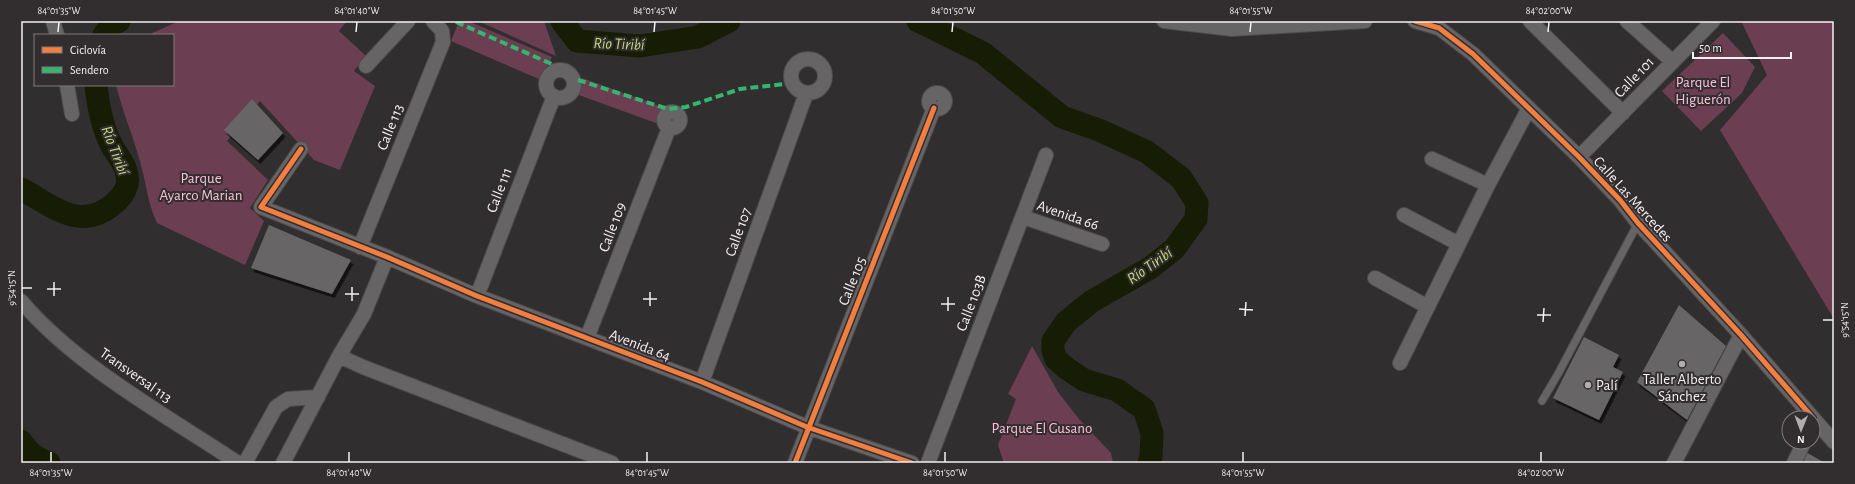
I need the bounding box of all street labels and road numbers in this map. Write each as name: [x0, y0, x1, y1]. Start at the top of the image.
street label: Calle 101: [1612, 54, 1657, 100]
street label: Calle 113: [375, 102, 406, 152]
street label: Calle Las Mercedes: [1591, 154, 1675, 245]
street label: Calle 111: [484, 166, 515, 215]
street label: Avenida 66: [1035, 198, 1101, 233]
street label: Calle 109: [596, 200, 629, 254]
street label: Calle 107: [723, 206, 754, 259]
street label: Calle 105: [836, 255, 869, 308]
street label: Calle 103B: [954, 273, 989, 333]
street label: Avenida 64: [607, 327, 672, 364]
street label: Transversal 113: [97, 345, 175, 406]

